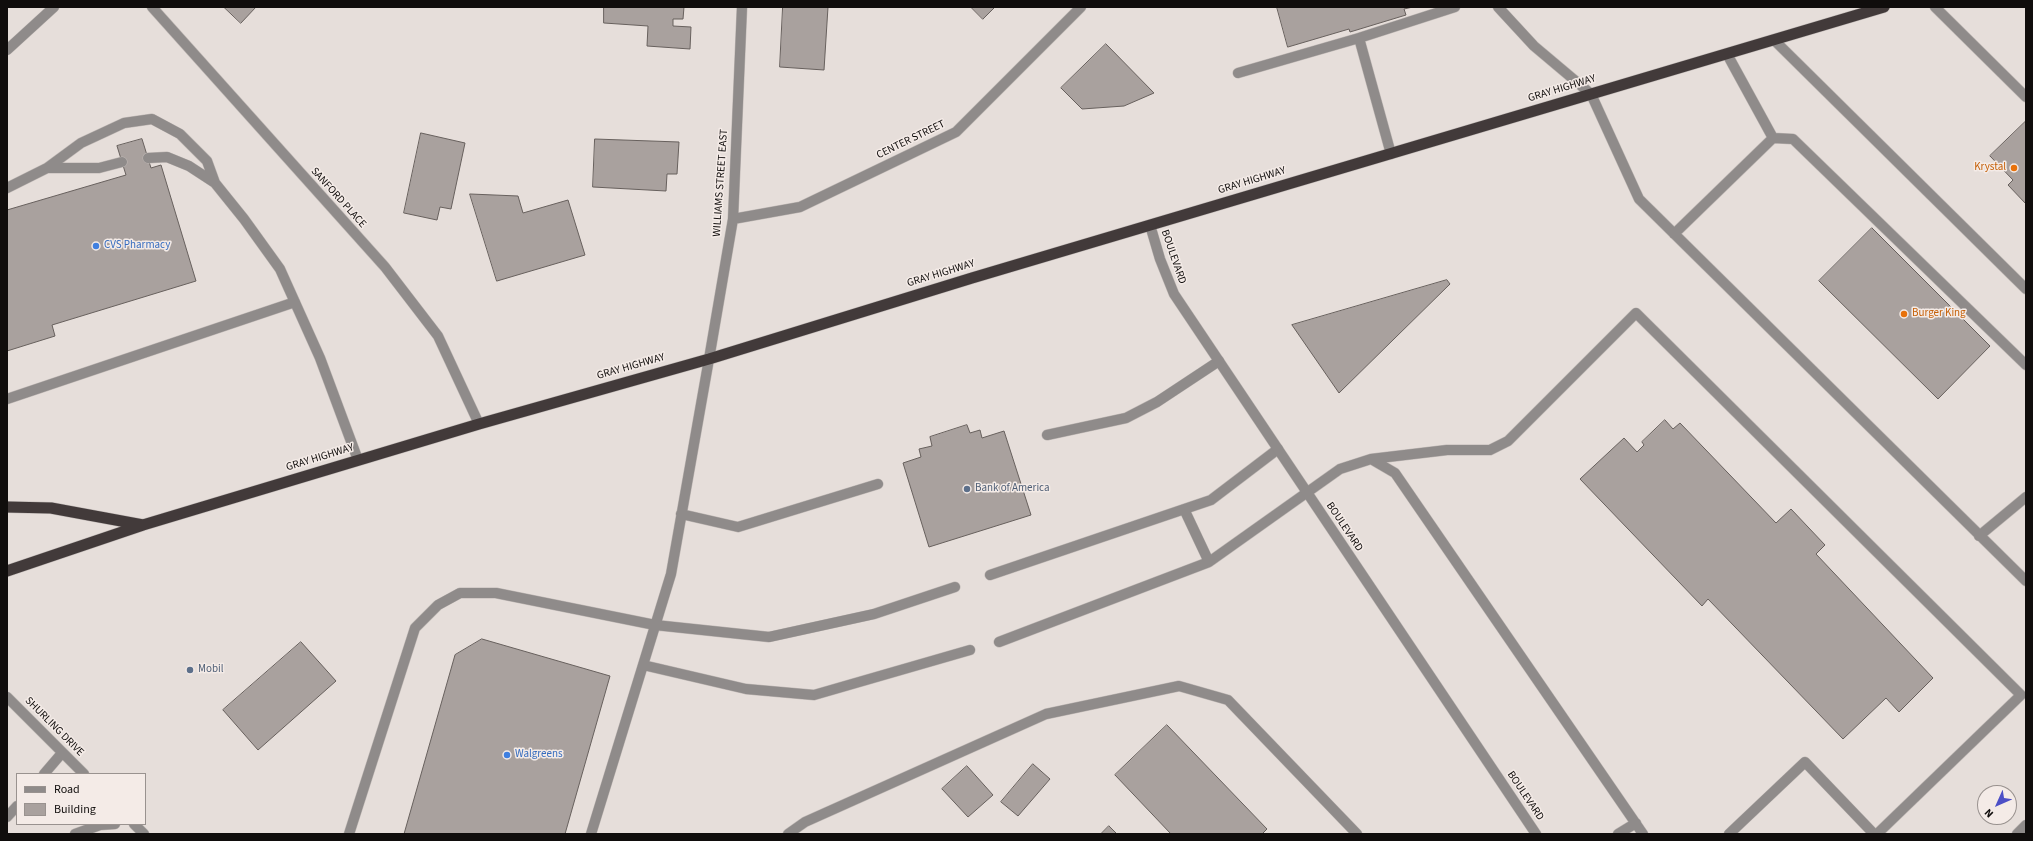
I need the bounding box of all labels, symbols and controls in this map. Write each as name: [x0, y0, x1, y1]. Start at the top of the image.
street label: GRAY HIGHWAY: [1527, 72, 1597, 106]
street label: CENTER STREET: [875, 118, 947, 162]
street label: WILLIAMS STREET EAST: [711, 129, 731, 237]
place label: Krystal: [1974, 161, 2006, 175]
marker: Krystal: [2009, 163, 2019, 173]
street label: GRAY HIGHWAY: [1217, 164, 1287, 198]
street label: SANFORD PLACE: [308, 165, 368, 231]
street label: BOULEVARD: [1158, 228, 1188, 286]
place label: CVS Pharmacy: [104, 239, 170, 253]
marker: CVS Pharmacy: [91, 241, 101, 251]
street label: GRAY HIGHWAY: [906, 257, 976, 291]
place label: Burger King: [1912, 307, 1966, 321]
marker: Burger King: [1899, 309, 1909, 319]
street label: GRAY HIGHWAY: [596, 351, 666, 383]
street label: GRAY HIGHWAY: [285, 441, 355, 475]
place label: Bank of America: [975, 482, 1050, 496]
marker: Bank of America: [962, 484, 972, 494]
street label: BOULEVARD: [1323, 500, 1365, 554]
place label: Mobil: [198, 663, 224, 677]
marker: Mobil: [185, 665, 195, 675]
street label: SHURLING DRIVE: [22, 695, 86, 759]
place label: Walgreens: [515, 748, 563, 762]
marker: Walgreens: [502, 750, 512, 760]
street label: BOULEVARD: [1504, 769, 1546, 823]
legend: [16, 773, 146, 825]
text: Road: [54, 781, 80, 798]
north arrow: [1977, 785, 2017, 825]
text: Building: [54, 801, 96, 818]
text: N: [1981, 805, 1997, 821]

